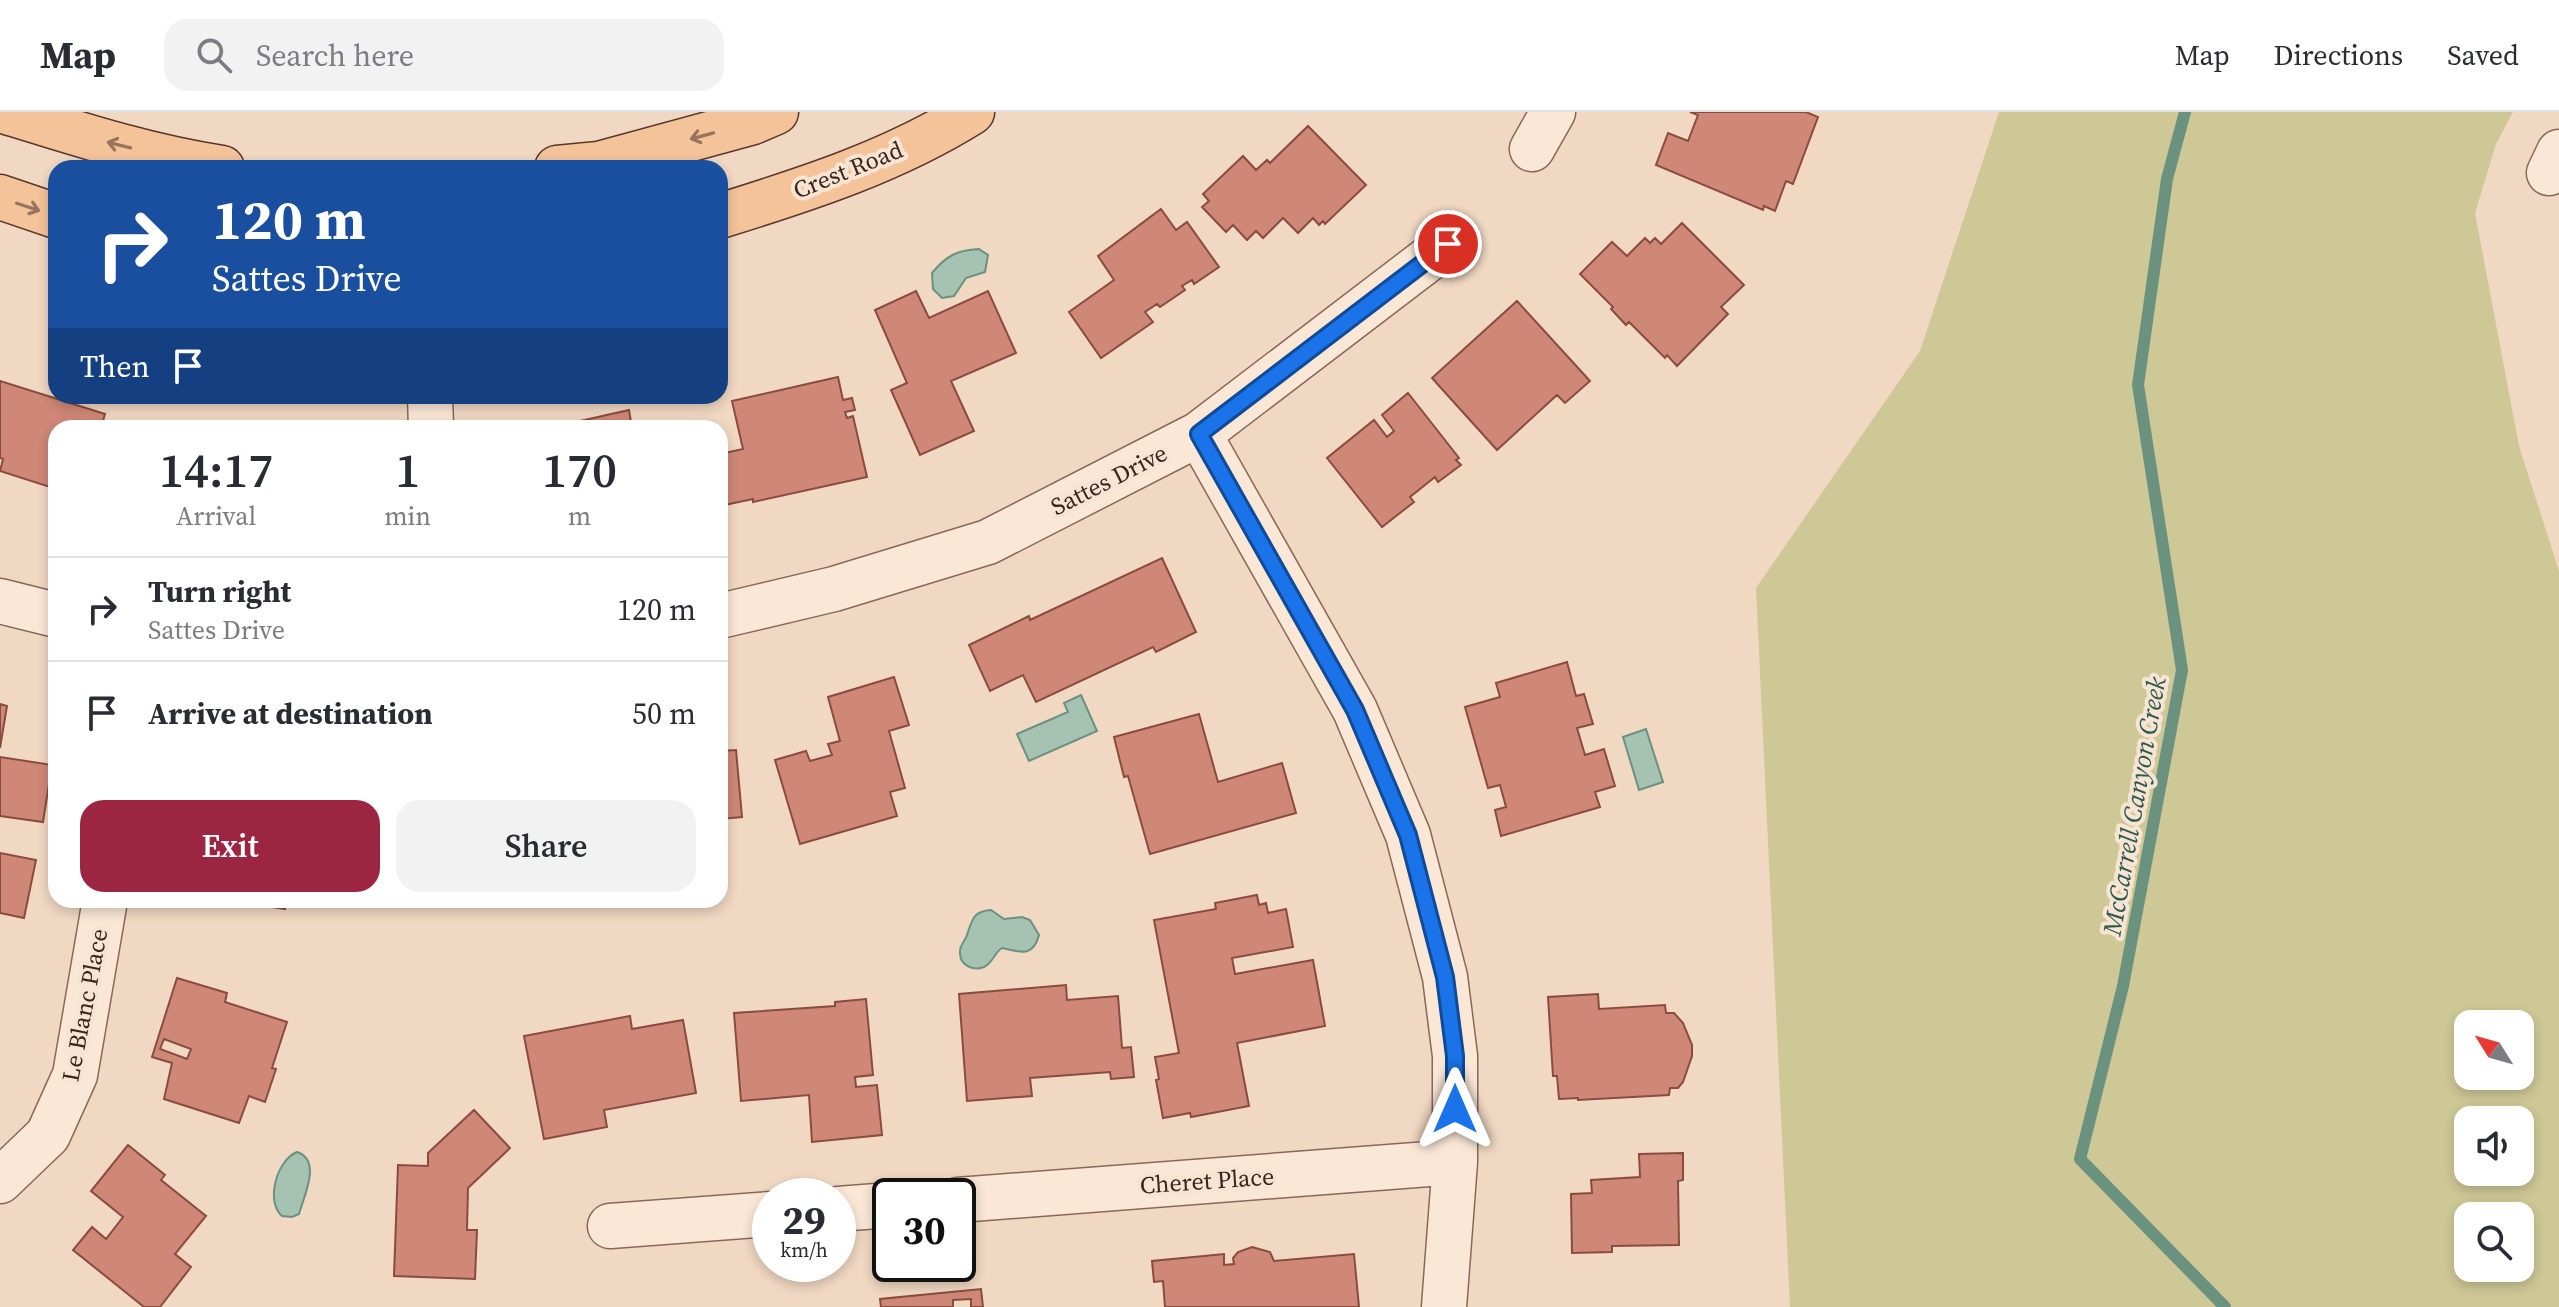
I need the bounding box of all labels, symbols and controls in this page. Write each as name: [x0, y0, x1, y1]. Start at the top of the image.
search box: [164, 19, 724, 91]
text: Map: [40, 29, 116, 81]
icon: search: [192, 33, 236, 77]
text: Search here: [256, 35, 414, 76]
text: Map: [2175, 36, 2230, 74]
text: Directions: [2274, 36, 2403, 74]
text: Saved: [2447, 36, 2519, 74]
one-way arrow: [690, 129, 716, 144]
street label: Crest Road: [788, 132, 908, 206]
one-way arrow: [106, 136, 132, 151]
text: 120 m: [212, 181, 366, 258]
icon: right: [80, 192, 184, 296]
one-way arrow: [15, 200, 40, 215]
pin: [1414, 210, 1482, 278]
icon: arrive: [1426, 222, 1470, 266]
text: Sattes Drive: [212, 254, 402, 303]
icon: arrive: [166, 344, 210, 388]
text: Then: [80, 346, 150, 387]
street label: Sattes Drive: [1045, 436, 1173, 523]
text: 14:17: [159, 437, 273, 503]
text: 1: [395, 437, 420, 503]
text: 170: [542, 437, 617, 503]
text: Arrival: [176, 498, 256, 534]
text: min: [384, 498, 431, 534]
text: m: [568, 498, 591, 534]
text: Turn right: [148, 571, 291, 612]
icon: right: [80, 587, 124, 631]
text: 120 m: [617, 589, 696, 630]
text: Sattes Drive: [148, 612, 285, 648]
water label: McCarrell Canyon Creek: [2093, 673, 2175, 939]
icon: arrive: [80, 691, 124, 735]
text: Arrive at destination: [148, 693, 433, 734]
text: 50 m: [632, 693, 696, 734]
button: Exit: [80, 800, 380, 892]
button: Share: [396, 800, 696, 892]
street label: Le Blanc Place: [54, 926, 116, 1084]
north arrow: [2454, 1010, 2534, 1090]
map controls: [2454, 1010, 2534, 1282]
position arrow: [1413, 1067, 1497, 1151]
button: sound: [2454, 1106, 2534, 1186]
street label: Cheret Place: [1139, 1159, 1275, 1202]
speed limit sign: 30: [872, 1178, 976, 1282]
text: 29: [782, 1193, 826, 1247]
button: search: [2454, 1202, 2534, 1282]
text: km/h: [780, 1236, 828, 1264]

